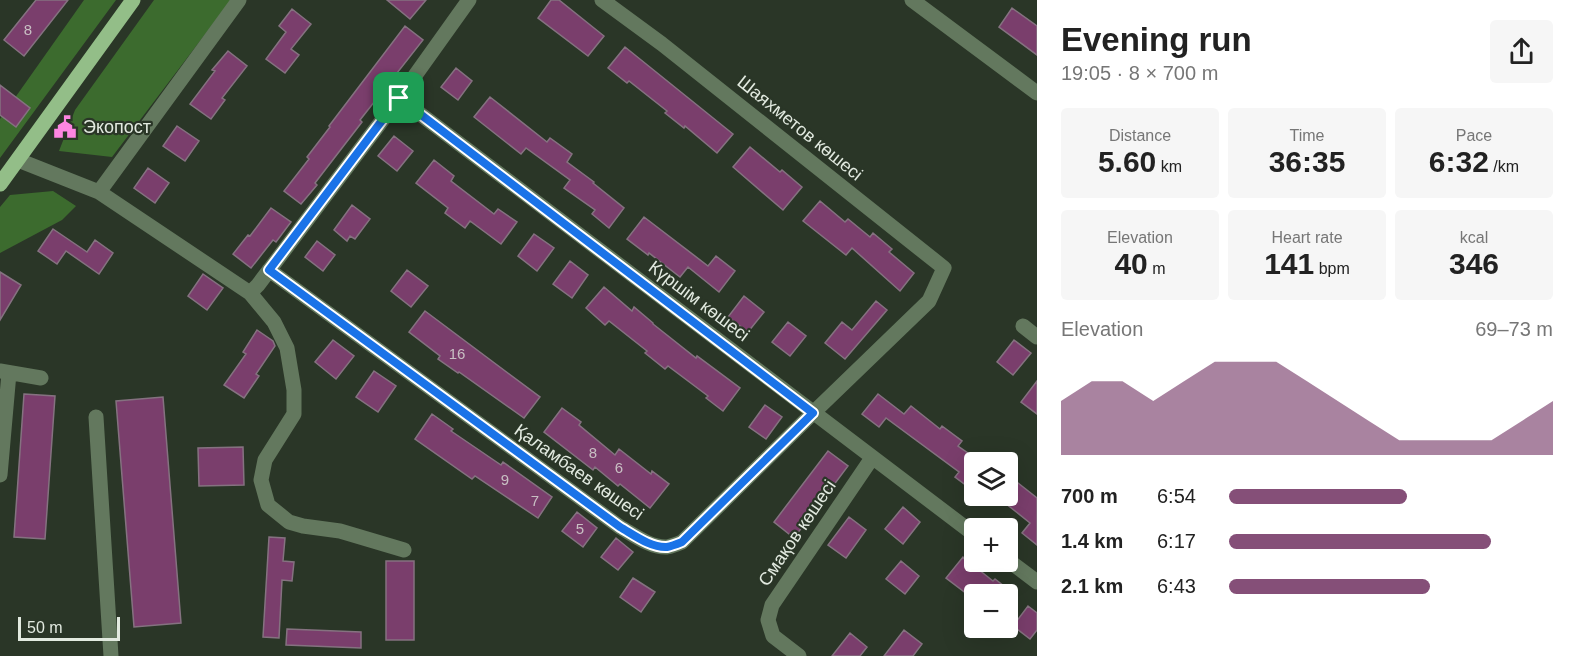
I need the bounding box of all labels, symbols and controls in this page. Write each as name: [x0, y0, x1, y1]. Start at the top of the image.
button: share: [1490, 20, 1553, 83]
house number: 8: [24, 21, 32, 38]
text: Evening run: [1061, 21, 1252, 58]
text: 19:05 · 8 × 700 m: [1061, 62, 1218, 84]
street label: Шаяхметов көшесі: [733, 71, 867, 185]
pin: [373, 72, 424, 123]
icon: arrive: [382, 81, 415, 114]
public building icon: Экопост: [52, 114, 78, 140]
place label: Экопост: [83, 117, 151, 137]
text: Distance: [1109, 127, 1171, 144]
text: Time: [1290, 127, 1324, 144]
text: Pace: [1456, 127, 1492, 144]
text: 5.60: [1098, 145, 1156, 178]
text: 36:35: [1269, 145, 1345, 178]
text: 6:32: [1429, 145, 1489, 178]
text: km: [1156, 158, 1182, 175]
text: /km: [1489, 158, 1519, 175]
text: Elevation: [1107, 229, 1173, 246]
text: Heart rate: [1271, 229, 1343, 246]
text: kcal: [1460, 229, 1488, 246]
text: 40: [1114, 247, 1148, 280]
text: 141: [1264, 247, 1314, 280]
text: 346: [1449, 247, 1499, 280]
street label: Күршім көшесі: [645, 257, 753, 345]
text: m: [1148, 260, 1166, 277]
text: bpm: [1314, 260, 1350, 277]
text: Elevation: [1061, 318, 1143, 340]
text: 69–73 m: [1475, 318, 1553, 340]
house number: 16: [449, 345, 465, 362]
street label: Қаламбаев көшесі: [511, 420, 647, 524]
house number: 8: [589, 444, 597, 461]
map controls: [964, 452, 1018, 638]
button: layers: [964, 452, 1018, 506]
house number: 6: [615, 459, 623, 476]
house number: 9: [501, 471, 509, 488]
street label: Смақов көшесі: [754, 476, 840, 590]
text: 700 m: [1061, 485, 1118, 507]
text: 6:54: [1157, 485, 1196, 507]
house number: 7: [531, 492, 539, 509]
button: +: [964, 518, 1018, 572]
house number: 5: [576, 520, 584, 537]
text: 1.4 km: [1061, 530, 1123, 552]
text: 6:17: [1157, 530, 1196, 552]
text: 2.1 km: [1061, 575, 1123, 597]
text: 6:43: [1157, 575, 1196, 597]
button: −: [964, 584, 1018, 638]
scale bar: [18, 614, 120, 642]
text: 50 m: [27, 619, 63, 636]

